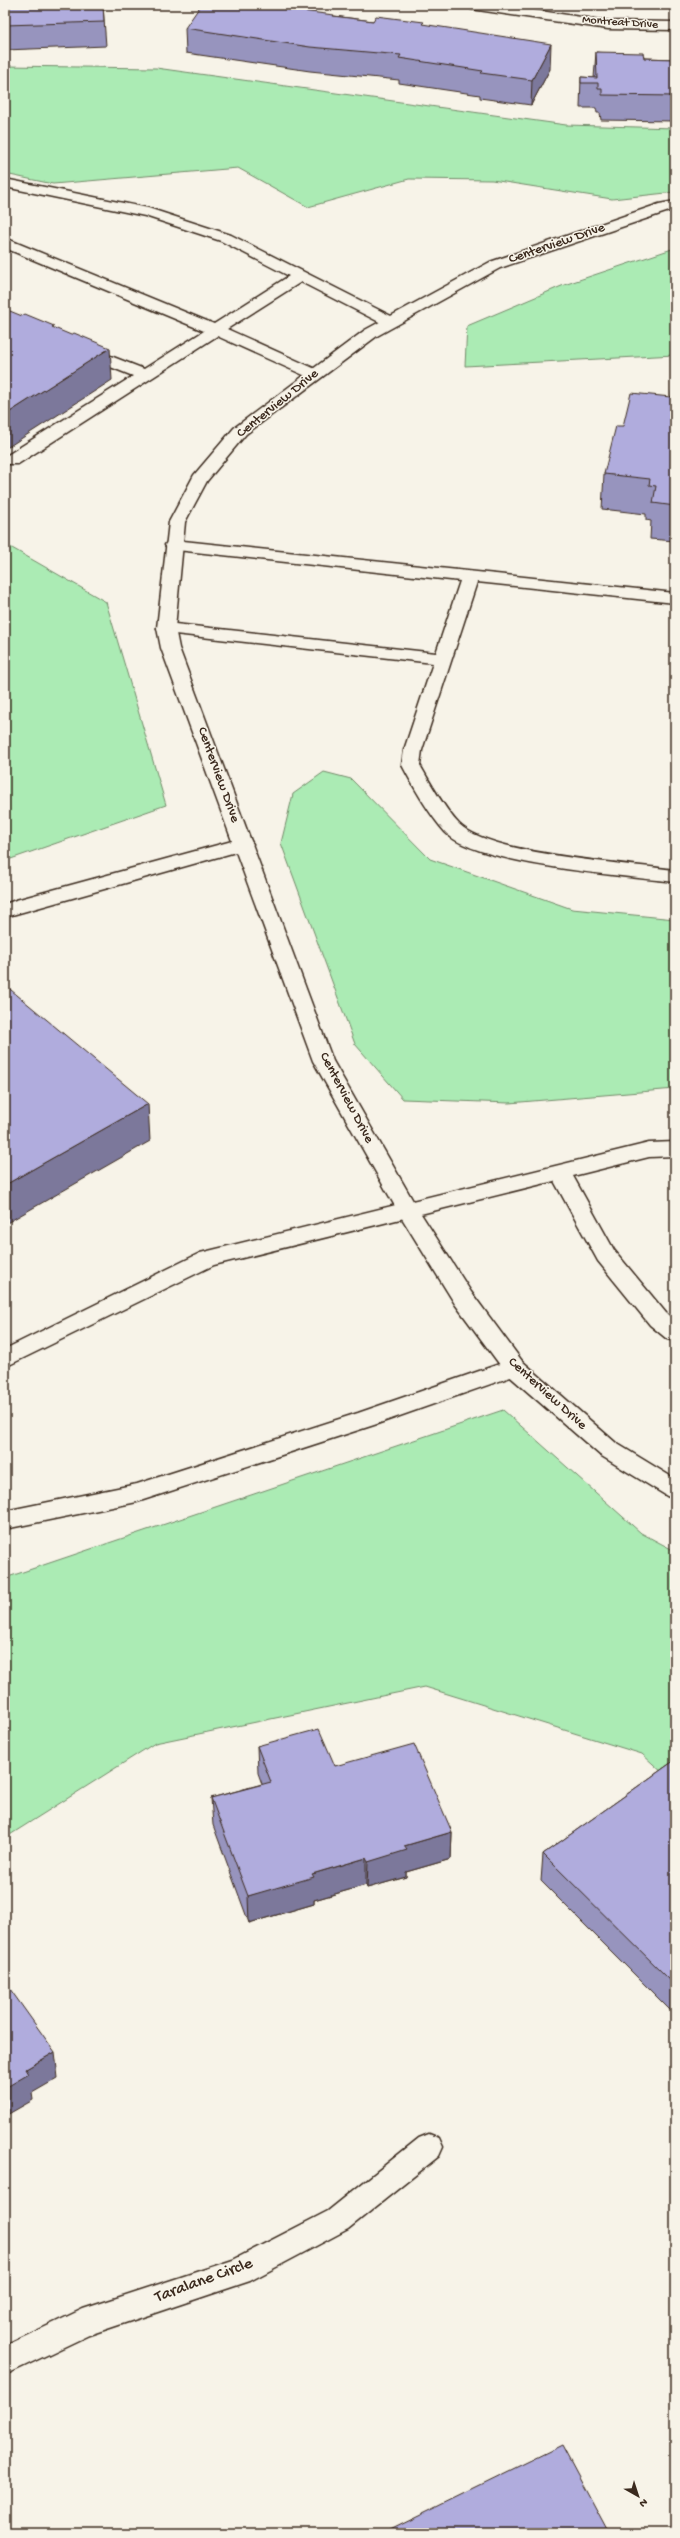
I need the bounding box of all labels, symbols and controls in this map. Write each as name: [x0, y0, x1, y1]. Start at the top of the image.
street label: Montreat Drive: [582, 13, 659, 33]
street label: Centerview Drive: [507, 219, 608, 268]
street label: Centerview Drive: [234, 365, 323, 442]
street label: Centerview Drive: [193, 725, 243, 826]
street label: Centerview Drive: [315, 1050, 377, 1147]
street label: Centerview Drive: [504, 1354, 591, 1434]
street label: Taralane Circle: [151, 2254, 256, 2308]
north arrow: [618, 2476, 658, 2516]
text: N: [636, 2495, 650, 2509]

